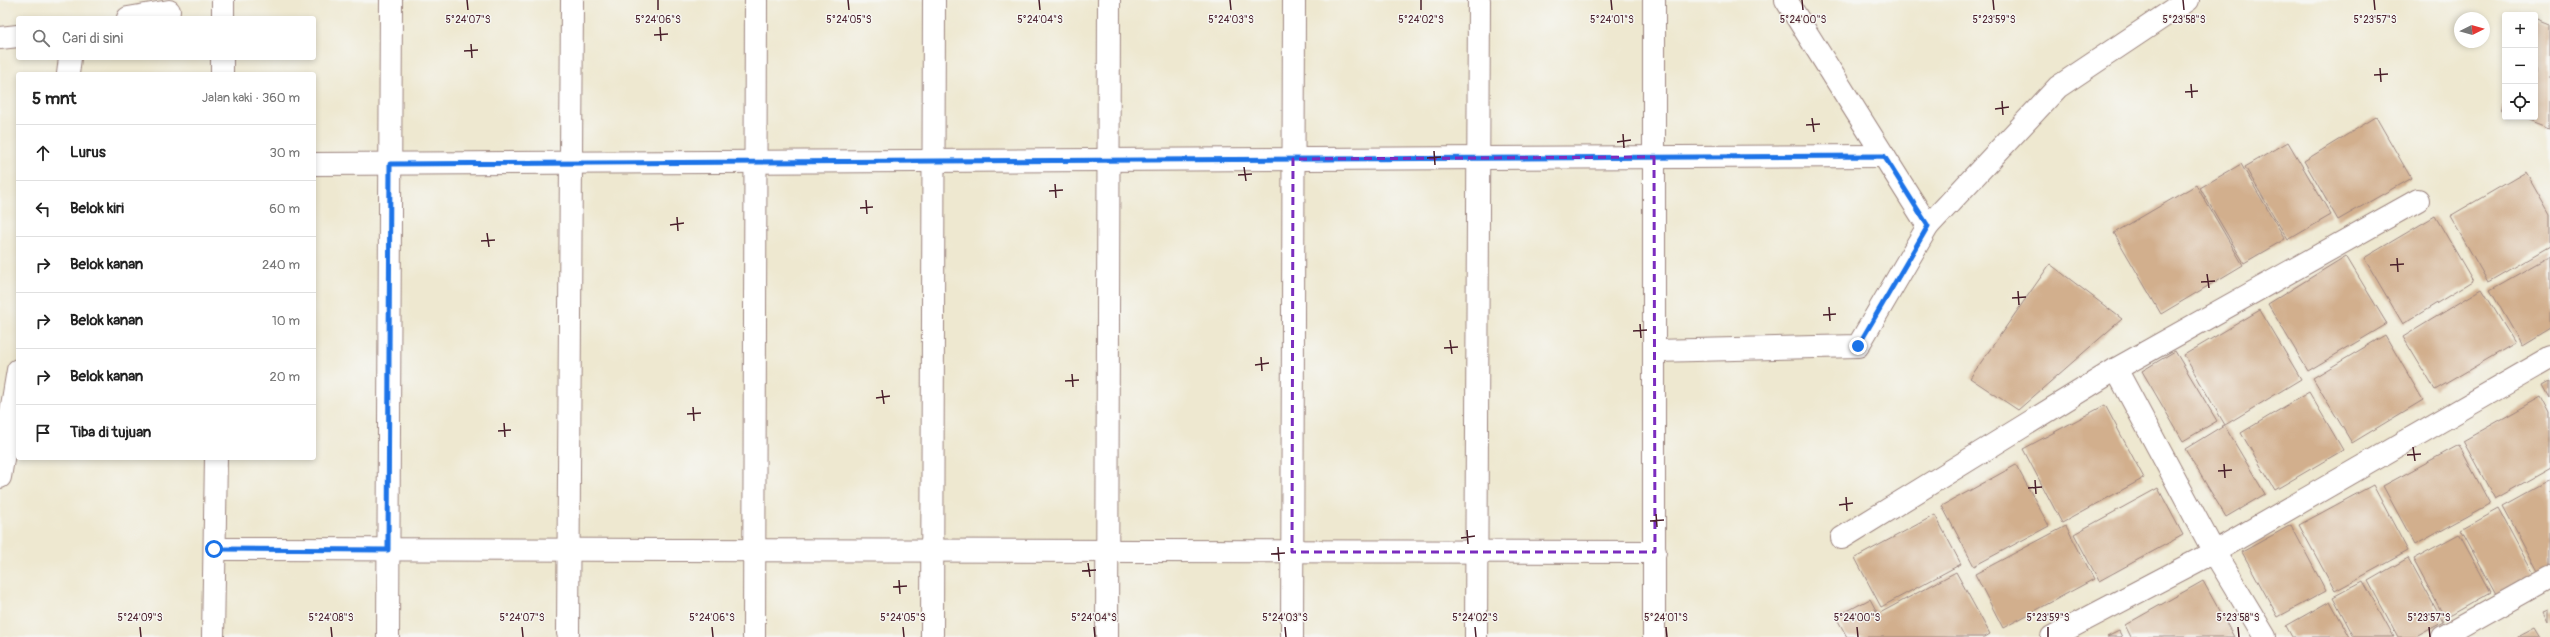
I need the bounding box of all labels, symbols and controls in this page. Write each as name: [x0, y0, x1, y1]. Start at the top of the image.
north arrow: [2454, 12, 2490, 48]
map controls: [2502, 12, 2538, 120]
button: +: [2502, 12, 2538, 48]
text: 5°24'07"S: [445, 14, 491, 26]
text: 5°24'06"S: [635, 14, 681, 26]
text: 5°24'05"S: [826, 14, 872, 26]
text: 5°24'04"S: [1017, 14, 1063, 26]
text: 5°24'03"S: [1208, 14, 1254, 26]
text: 5°24'02"S: [1398, 14, 1444, 26]
text: 5°24'01"S: [1590, 14, 1634, 26]
text: 5°24'00"S: [1780, 14, 1827, 26]
text: 5°23'59"S: [1972, 14, 2016, 26]
text: 5°23'58"S: [2163, 14, 2206, 26]
text: 5°23'57"S: [2353, 14, 2397, 26]
search box: [16, 16, 316, 60]
icon: search: [30, 27, 52, 49]
text: Cari di sini: [62, 29, 123, 48]
button: −: [2502, 48, 2538, 84]
button: locate: [2502, 84, 2538, 120]
text: 5 mnt: [32, 88, 76, 109]
text: Jalan kaki · 360 m: [202, 90, 300, 106]
icon: ahead: [32, 142, 54, 164]
text: Lurus: [70, 143, 106, 162]
text: 30 m: [270, 145, 300, 161]
icon: left: [32, 198, 54, 220]
text: Belok kiri: [70, 199, 124, 218]
text: 60 m: [269, 201, 300, 217]
icon: right: [32, 254, 54, 276]
text: Belok kanan: [70, 255, 143, 274]
text: 240 m: [262, 257, 300, 273]
icon: right: [32, 310, 54, 332]
text: Belok kanan: [70, 311, 143, 330]
text: 10 m: [272, 313, 300, 329]
route end: [1849, 337, 1867, 355]
icon: right: [32, 366, 54, 388]
text: Belok kanan: [70, 367, 143, 386]
text: 20 m: [269, 369, 300, 385]
icon: arrive: [32, 422, 54, 444]
text: Tiba di tujuan: [70, 423, 151, 442]
route start: [205, 540, 223, 558]
text: 5°24'09"S: [117, 612, 163, 624]
text: 5°24'08"S: [309, 612, 354, 624]
text: 5°24'07"S: [499, 612, 545, 624]
text: 5°24'06"S: [689, 612, 735, 624]
text: 5°24'05"S: [880, 612, 926, 624]
text: 5°24'04"S: [1071, 612, 1117, 624]
text: 5°24'03"S: [1262, 612, 1308, 624]
text: 5°24'02"S: [1452, 612, 1498, 624]
text: 5°24'01"S: [1644, 612, 1688, 624]
text: 5°24'00"S: [1834, 612, 1881, 624]
text: 5°23'59"S: [2026, 612, 2070, 624]
text: 5°23'58"S: [2217, 612, 2260, 624]
text: 5°23'57"S: [2407, 612, 2451, 624]

